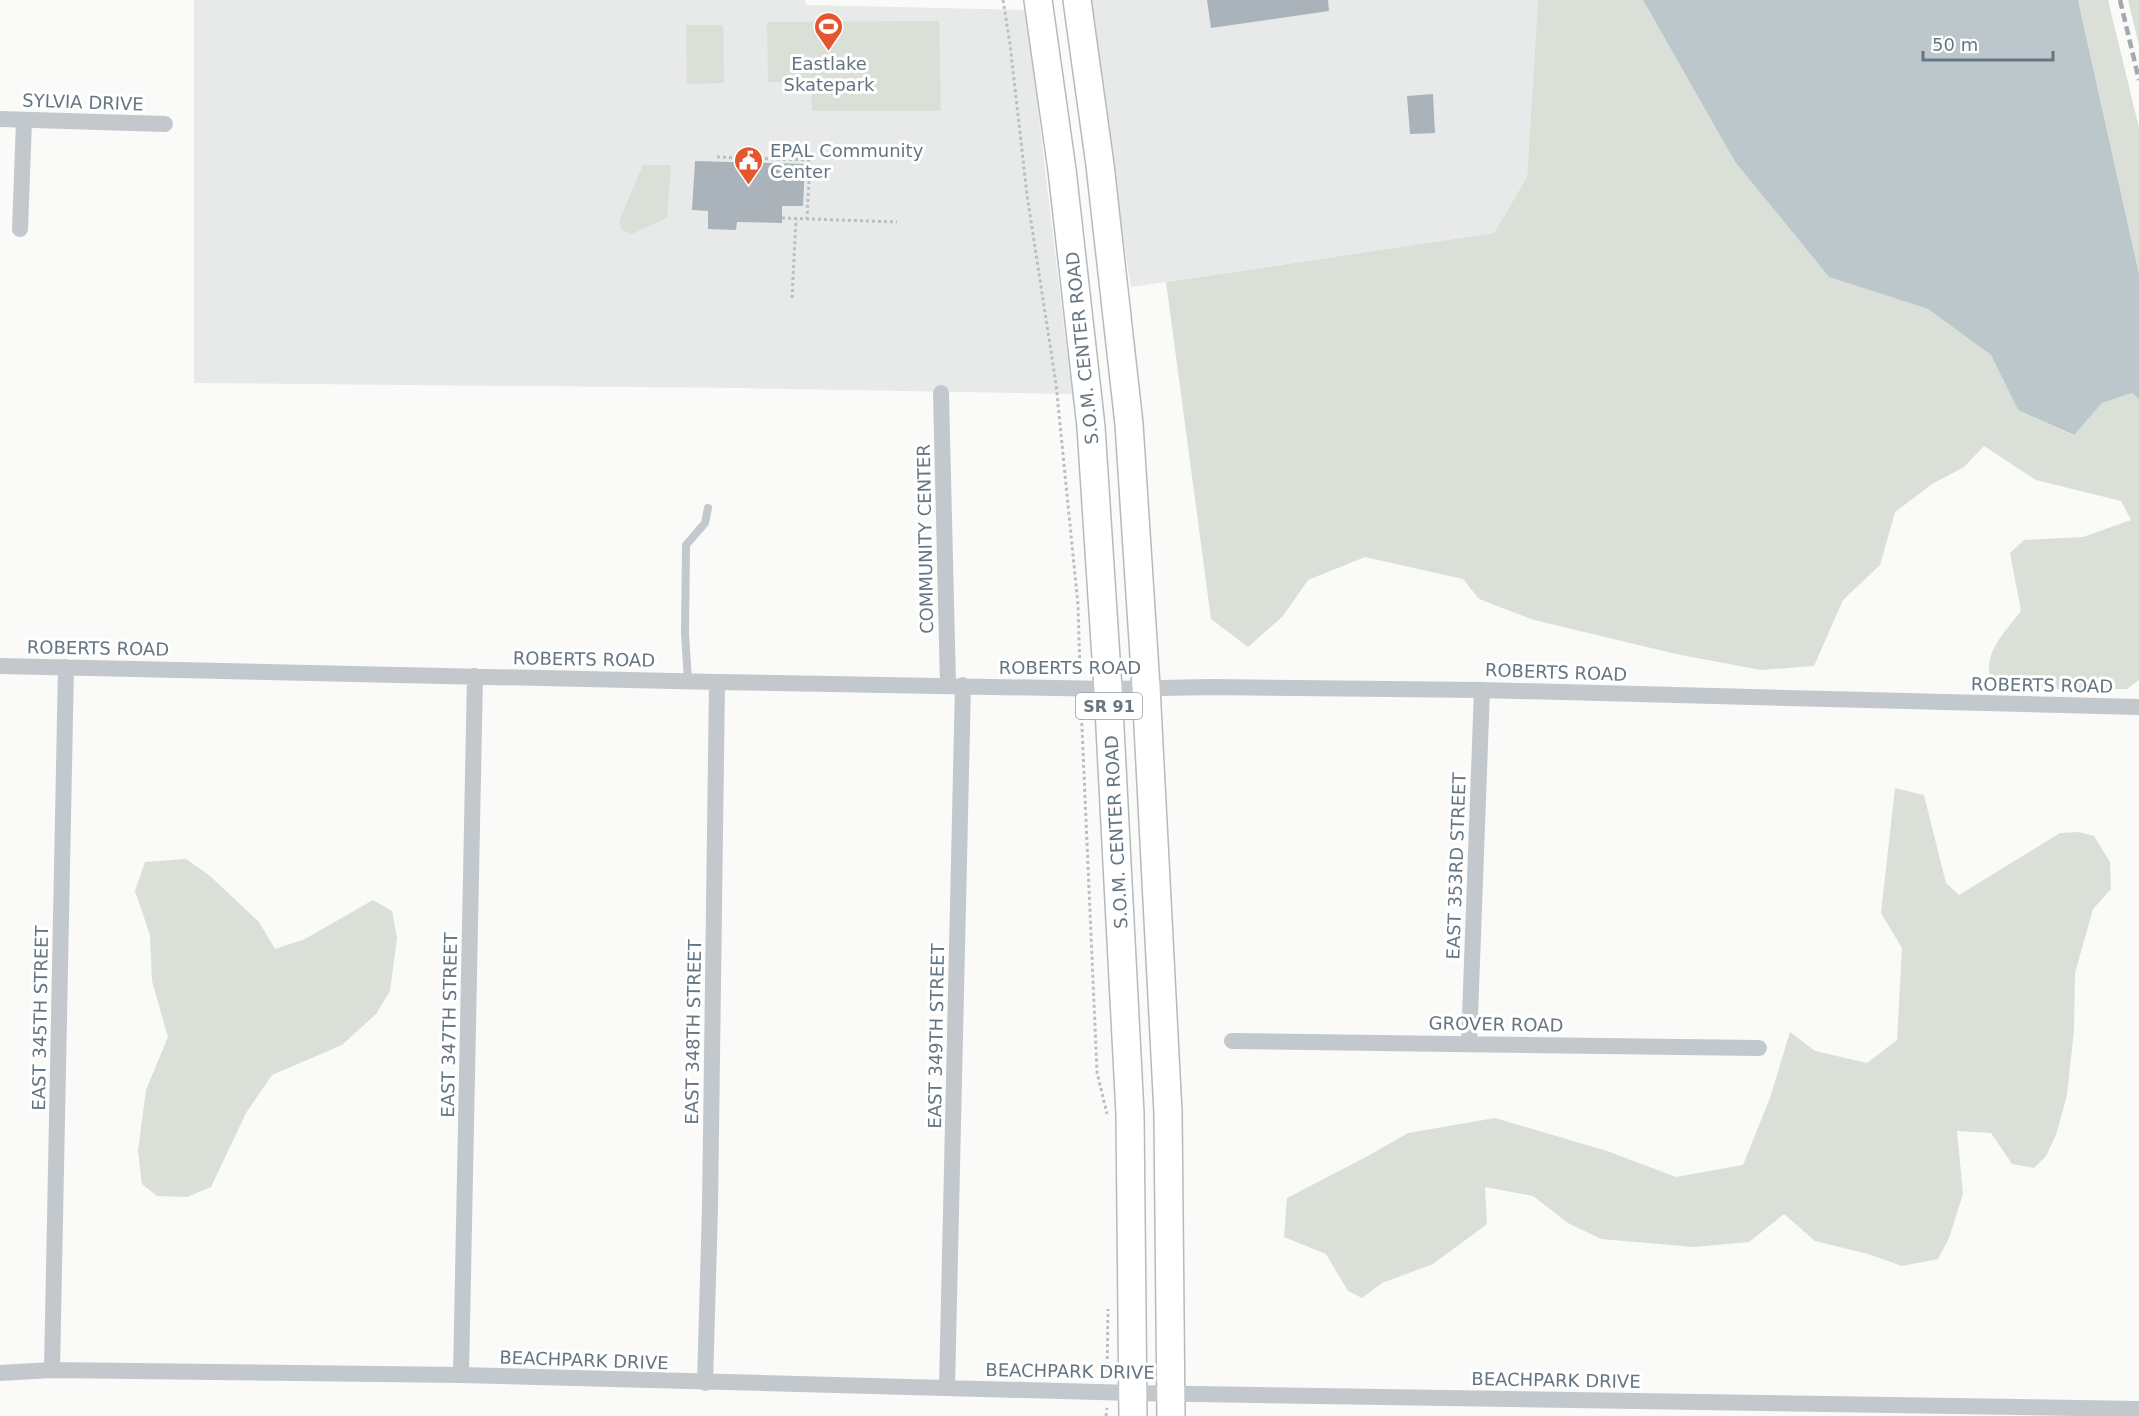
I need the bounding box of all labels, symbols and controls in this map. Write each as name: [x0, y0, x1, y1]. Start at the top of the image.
sports icon: Eastlake Skatepark: [813, 10, 845, 52]
scale bar: [1923, 24, 2054, 62]
text: 50 m: [1932, 34, 1978, 55]
place label: Eastlake Skatepark: [784, 53, 875, 95]
street label: SYLVIA DRIVE: [22, 89, 144, 115]
place label: EPAL Community Center: [770, 140, 924, 182]
public building icon: EPAL Community Center: [733, 144, 765, 186]
street label: S.O.M. CENTER ROAD: [1061, 251, 1103, 445]
street label: COMMUNITY CENTER: [913, 444, 937, 634]
street label: ROBERTS ROAD: [27, 636, 169, 660]
street label: ROBERTS ROAD: [513, 647, 655, 671]
street label: ROBERTS ROAD: [999, 657, 1141, 678]
street label: ROBERTS ROAD: [1485, 659, 1627, 685]
street label: ROBERTS ROAD: [1971, 673, 2113, 697]
road number: SR 91: [1076, 693, 1142, 719]
street label: S.O.M. CENTER ROAD: [1100, 735, 1132, 929]
street label: EAST 353RD STREET: [1442, 771, 1470, 960]
street label: EAST 345TH STREET: [28, 924, 52, 1111]
street label: EAST 347TH STREET: [437, 931, 461, 1118]
street label: EAST 348TH STREET: [681, 938, 705, 1125]
street label: EAST 349TH STREET: [924, 942, 948, 1129]
street label: GROVER ROAD: [1428, 1012, 1564, 1036]
street label: BEACHPARK DRIVE: [499, 1347, 669, 1373]
street label: BEACHPARK DRIVE: [985, 1359, 1155, 1383]
street label: BEACHPARK DRIVE: [1471, 1368, 1641, 1392]

